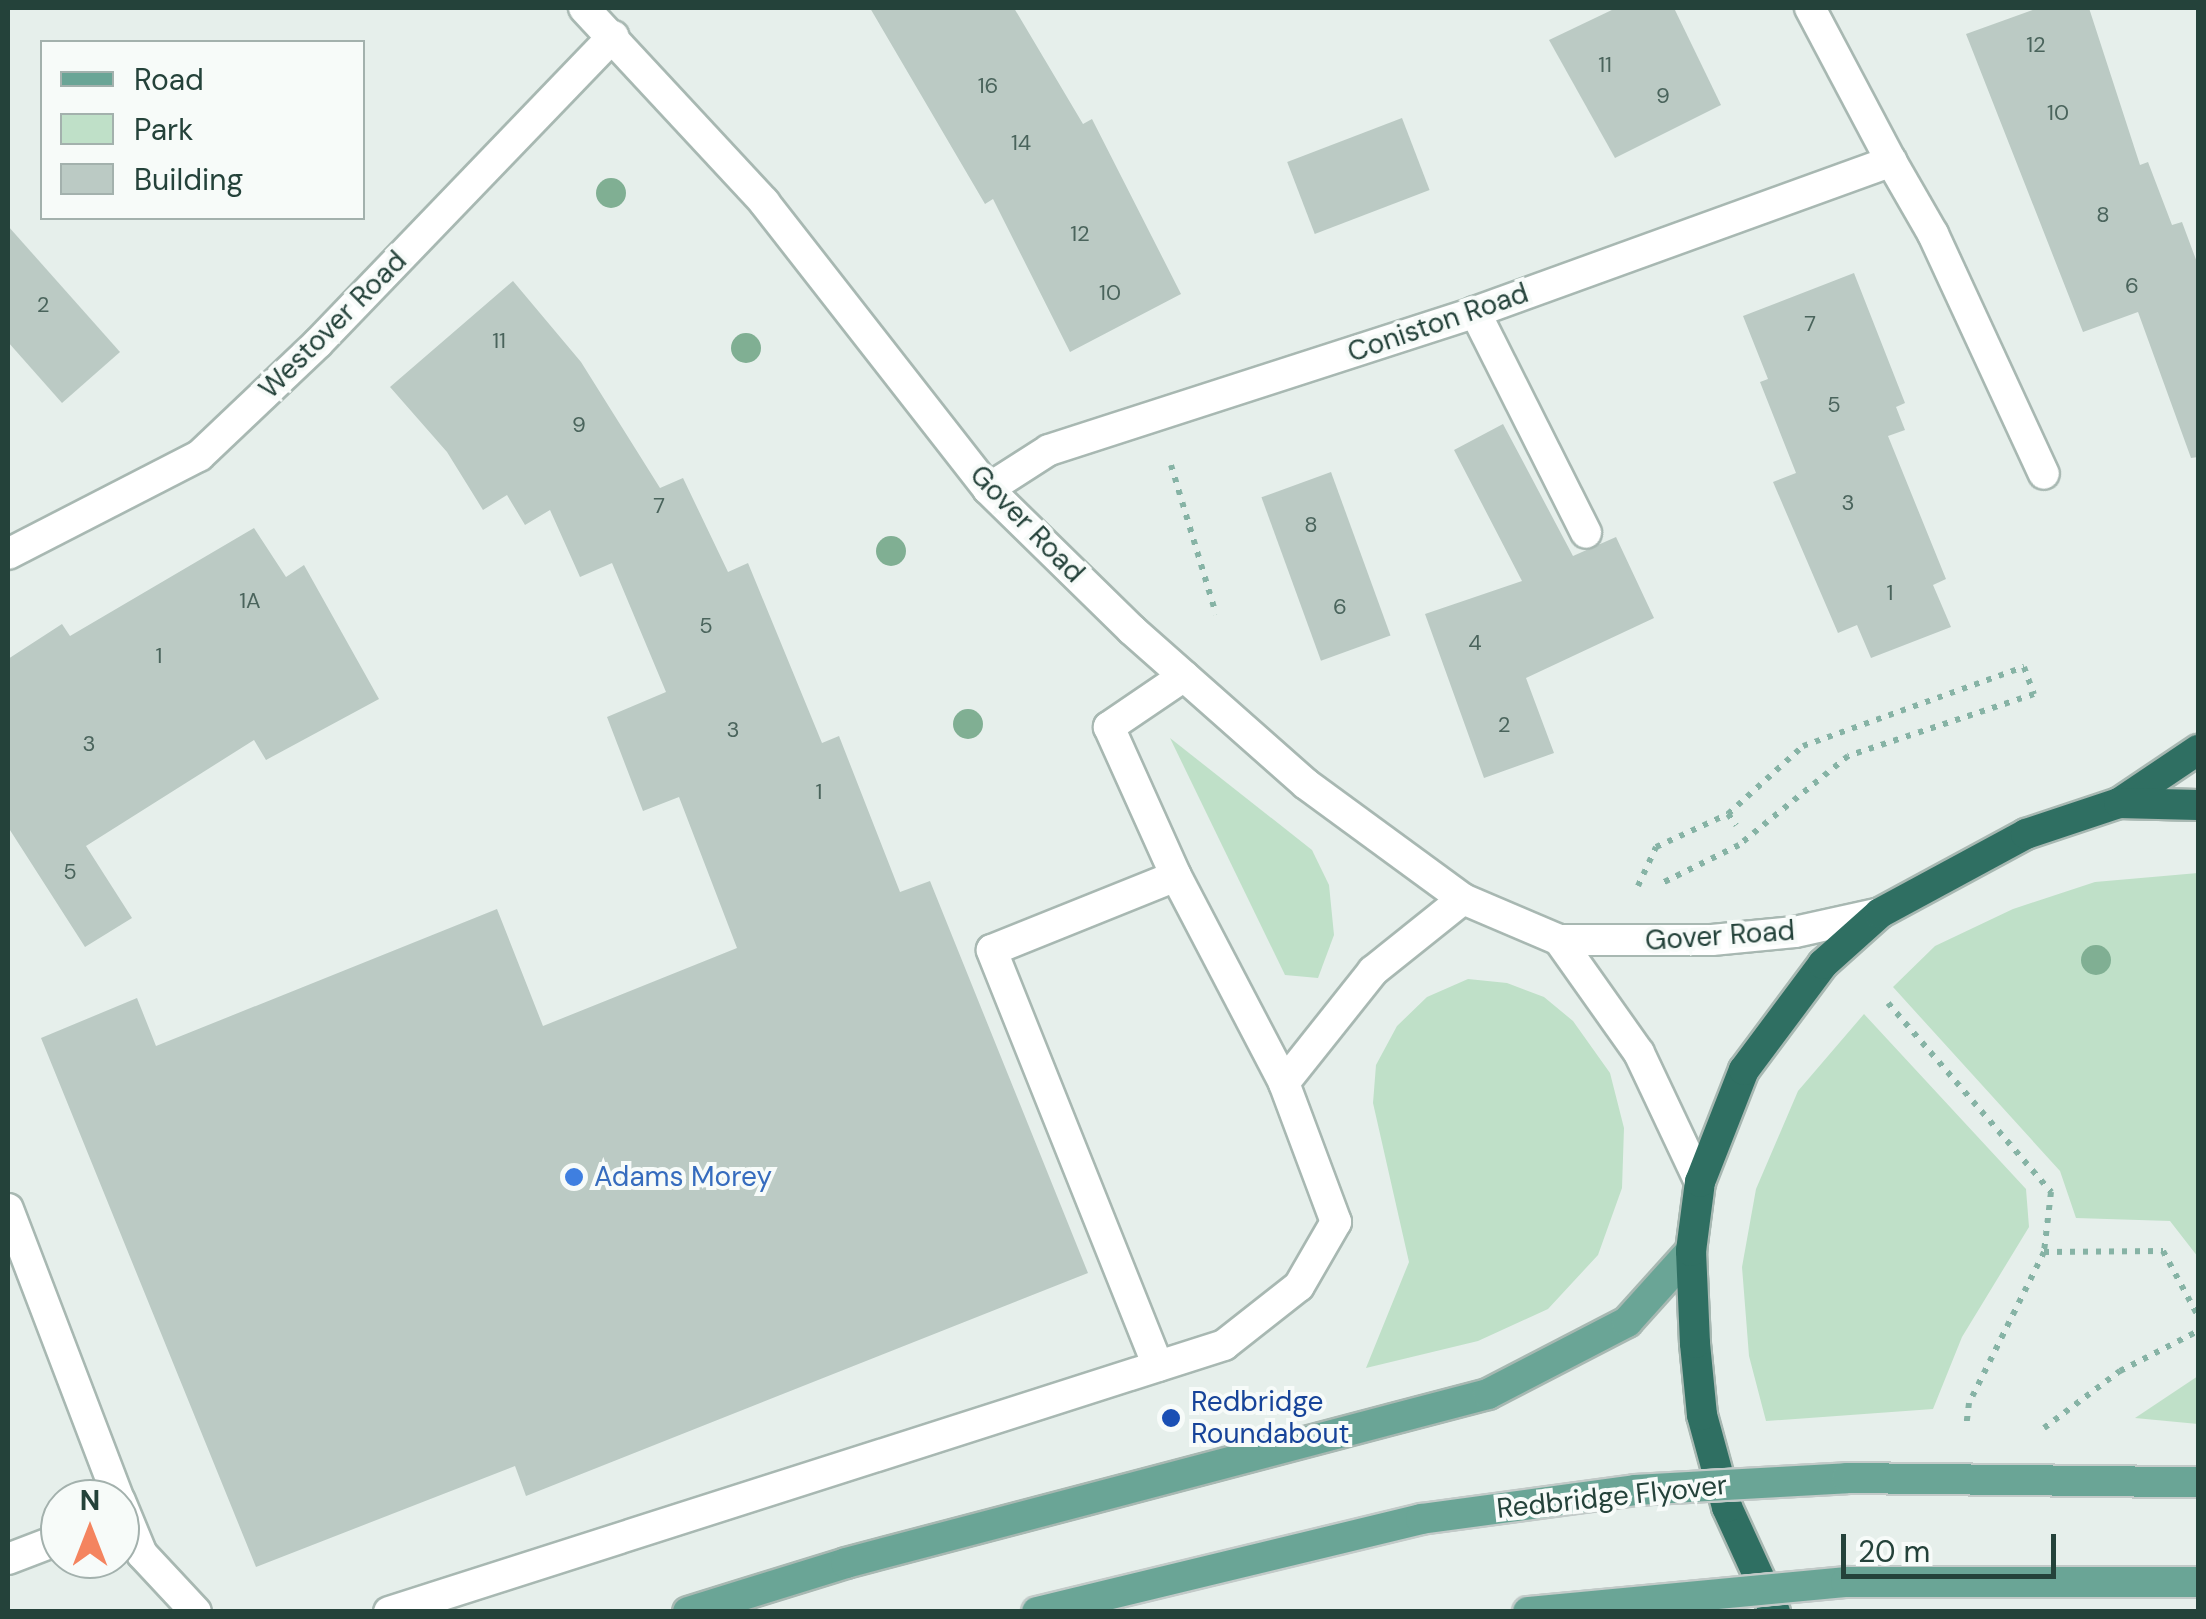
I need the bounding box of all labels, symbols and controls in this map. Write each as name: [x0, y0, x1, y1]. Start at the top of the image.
house number: 12: [2026, 32, 2046, 58]
legend: [40, 40, 365, 220]
house number: 11: [1598, 52, 1612, 78]
text: Road: [134, 60, 204, 99]
house number: 16: [978, 73, 998, 99]
house number: 9: [1656, 83, 1670, 109]
house number: 10: [2047, 100, 2069, 126]
text: Park: [134, 110, 193, 149]
house number: 14: [1011, 130, 1031, 156]
text: Building: [134, 160, 243, 199]
house number: 8: [2096, 202, 2110, 228]
house number: 12: [1070, 221, 1090, 247]
street label: Westover Road: [252, 244, 414, 406]
house number: 6: [2125, 273, 2139, 299]
street label: Coniston Road: [1343, 276, 1533, 370]
house number: 10: [1099, 280, 1121, 306]
house number: 2: [37, 292, 49, 318]
house number: 7: [1804, 311, 1816, 337]
house number: 11: [492, 328, 506, 354]
house number: 5: [1827, 392, 1841, 418]
house number: 9: [572, 412, 586, 438]
street label: Gover Road: [963, 458, 1091, 590]
house number: 3: [1841, 490, 1855, 516]
house number: 7: [653, 493, 665, 519]
house number: 8: [1304, 512, 1318, 538]
house number: 1: [1887, 580, 1893, 606]
house number: 1A: [239, 588, 261, 614]
house number: 6: [1333, 594, 1347, 620]
house number: 5: [699, 613, 713, 639]
house number: 4: [1468, 630, 1482, 656]
house number: 1: [156, 643, 162, 669]
house number: 2: [1498, 712, 1510, 738]
house number: 3: [726, 717, 740, 743]
house number: 3: [82, 731, 96, 757]
house number: 1: [816, 779, 822, 805]
house number: 5: [63, 859, 77, 885]
street label: Gover Road: [1644, 914, 1796, 958]
place label: Adams Morey: [594, 1160, 772, 1194]
marker: Adams Morey: [563, 1166, 585, 1188]
place label: Redbridge Roundabout: [1191, 1385, 1349, 1451]
marker: Redbridge Roundabout: [1160, 1407, 1182, 1429]
street label: Redbridge Flyover: [1495, 1468, 1729, 1526]
north arrow: [40, 1479, 140, 1579]
text: N: [80, 1482, 100, 1519]
scale bar: [1846, 1514, 2061, 1576]
text: 20 m: [1858, 1532, 1930, 1571]

